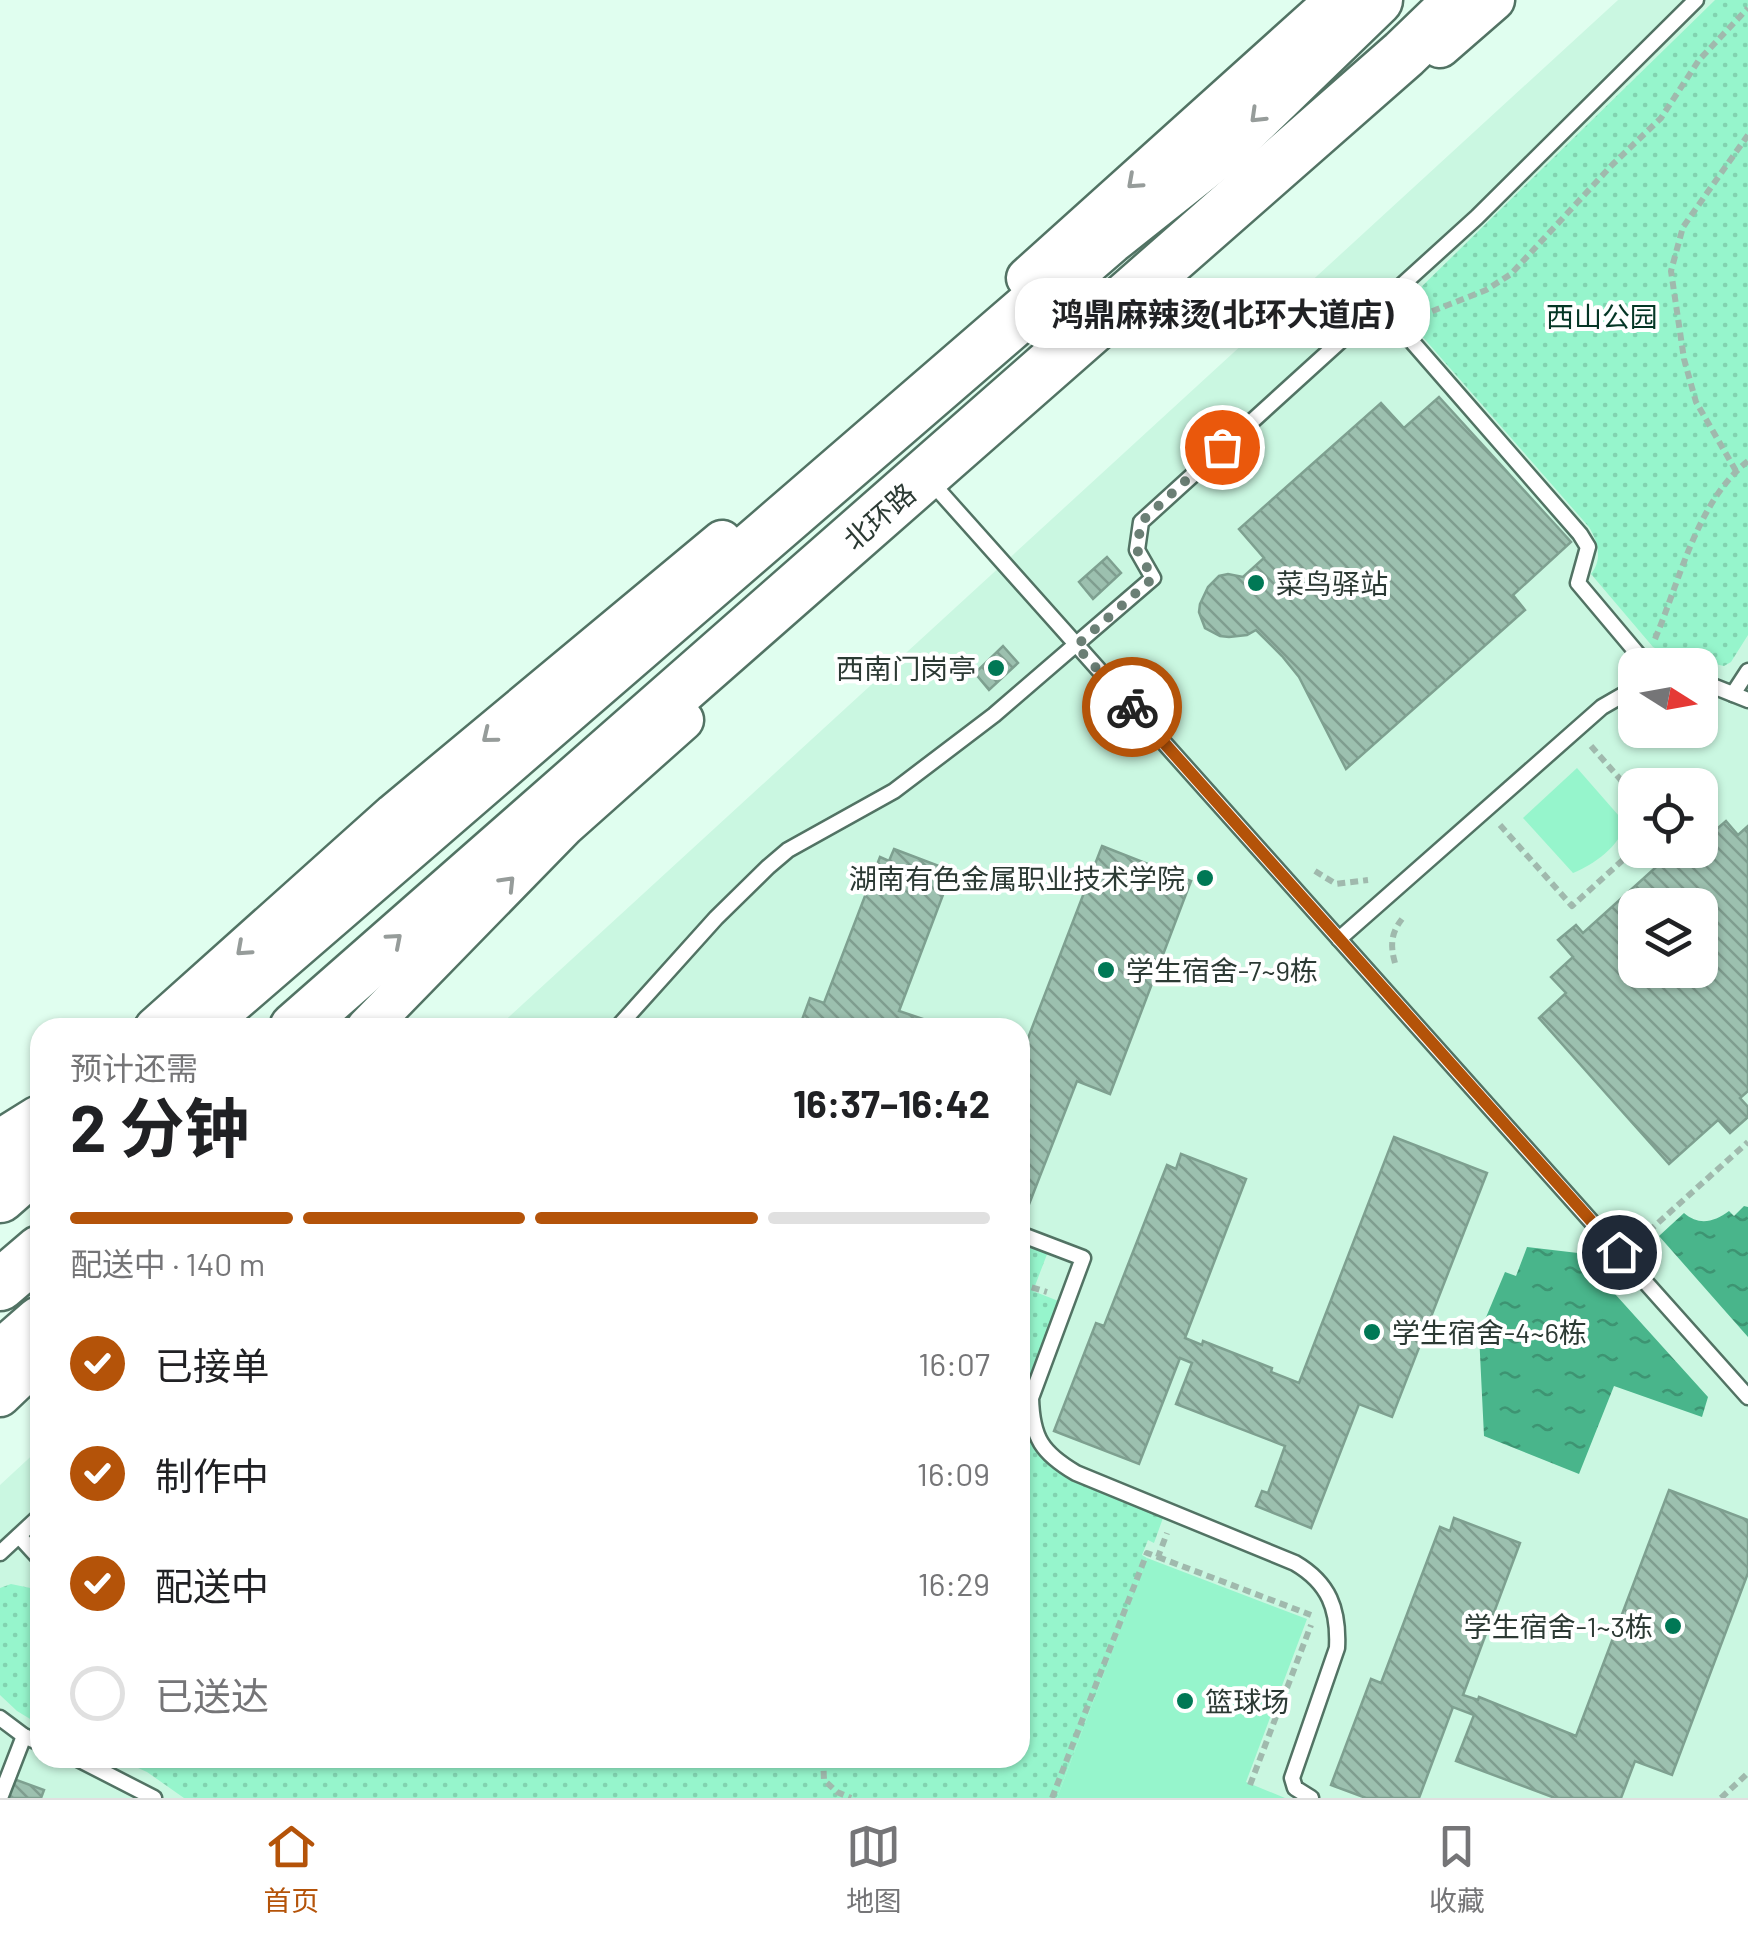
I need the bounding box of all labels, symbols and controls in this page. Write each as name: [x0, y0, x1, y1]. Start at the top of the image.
one-way arrow: [1250, 104, 1268, 122]
one-way arrow: [1127, 171, 1146, 189]
callout: 鸿鼎麻辣烫(北环大道店): [1014, 277, 1430, 347]
text: 鸿鼎麻辣烫(北环大道店): [1051, 294, 1394, 332]
park label: 西山公园: [1546, 299, 1658, 333]
pin: [1180, 405, 1265, 490]
icon: bag: [1195, 420, 1250, 475]
street label: 北环路: [836, 476, 922, 556]
place label: 菜鸟驿站: [1276, 566, 1388, 600]
marker: 菜鸟驿站: [1245, 572, 1267, 594]
north arrow: [1618, 648, 1718, 748]
map controls: [1618, 648, 1718, 988]
place label: 西南门岗亭: [836, 651, 976, 685]
marker: 西南门岗亭: [985, 657, 1007, 679]
courier: [1082, 657, 1182, 757]
icon: bike: [1105, 680, 1160, 735]
one-way arrow: [482, 724, 500, 742]
button: locate: [1618, 768, 1718, 868]
place label: 湖南有色金属职业技术学院: [849, 861, 1185, 895]
marker: 湖南有色金属职业技术学院: [1194, 867, 1216, 889]
one-way arrow: [496, 876, 514, 894]
button: layers: [1618, 888, 1718, 988]
one-way arrow: [383, 934, 402, 952]
one-way arrow: [236, 937, 255, 955]
place label: 学生宿舍-7~9栋: [1126, 953, 1318, 987]
marker: 学生宿舍-7~9栋: [1095, 959, 1117, 981]
text: 预计还需: [70, 1048, 198, 1086]
text: 16:37–16:42: [793, 1080, 990, 1126]
text: 2 分钟: [70, 1087, 249, 1165]
pin: [1577, 1210, 1662, 1295]
icon: home: [1592, 1225, 1647, 1280]
text: 配送中 · 140 m: [70, 1244, 265, 1282]
place label: 学生宿舍-4~6栋: [1392, 1315, 1587, 1349]
marker: 学生宿舍-4~6栋: [1361, 1321, 1383, 1343]
icon: check: [70, 1336, 125, 1391]
text: 已接单: [155, 1342, 269, 1388]
text: 16:07: [918, 1344, 990, 1382]
icon: check: [70, 1446, 125, 1501]
text: 制作中: [155, 1452, 269, 1498]
text: 16:09: [917, 1454, 990, 1492]
icon: check: [70, 1556, 125, 1611]
text: 配送中: [155, 1562, 269, 1608]
text: 16:29: [918, 1564, 990, 1602]
place label: 学生宿舍-1~3栋: [1464, 1609, 1653, 1643]
marker: 学生宿舍-1~3栋: [1662, 1615, 1684, 1637]
text: 已送达: [155, 1672, 269, 1718]
place label: 篮球场: [1205, 1684, 1289, 1718]
marker: 篮球场: [1174, 1690, 1196, 1712]
tab: 首页: [263, 1819, 319, 1919]
tab: 地图: [846, 1819, 902, 1919]
tab: 收藏: [1429, 1819, 1485, 1919]

